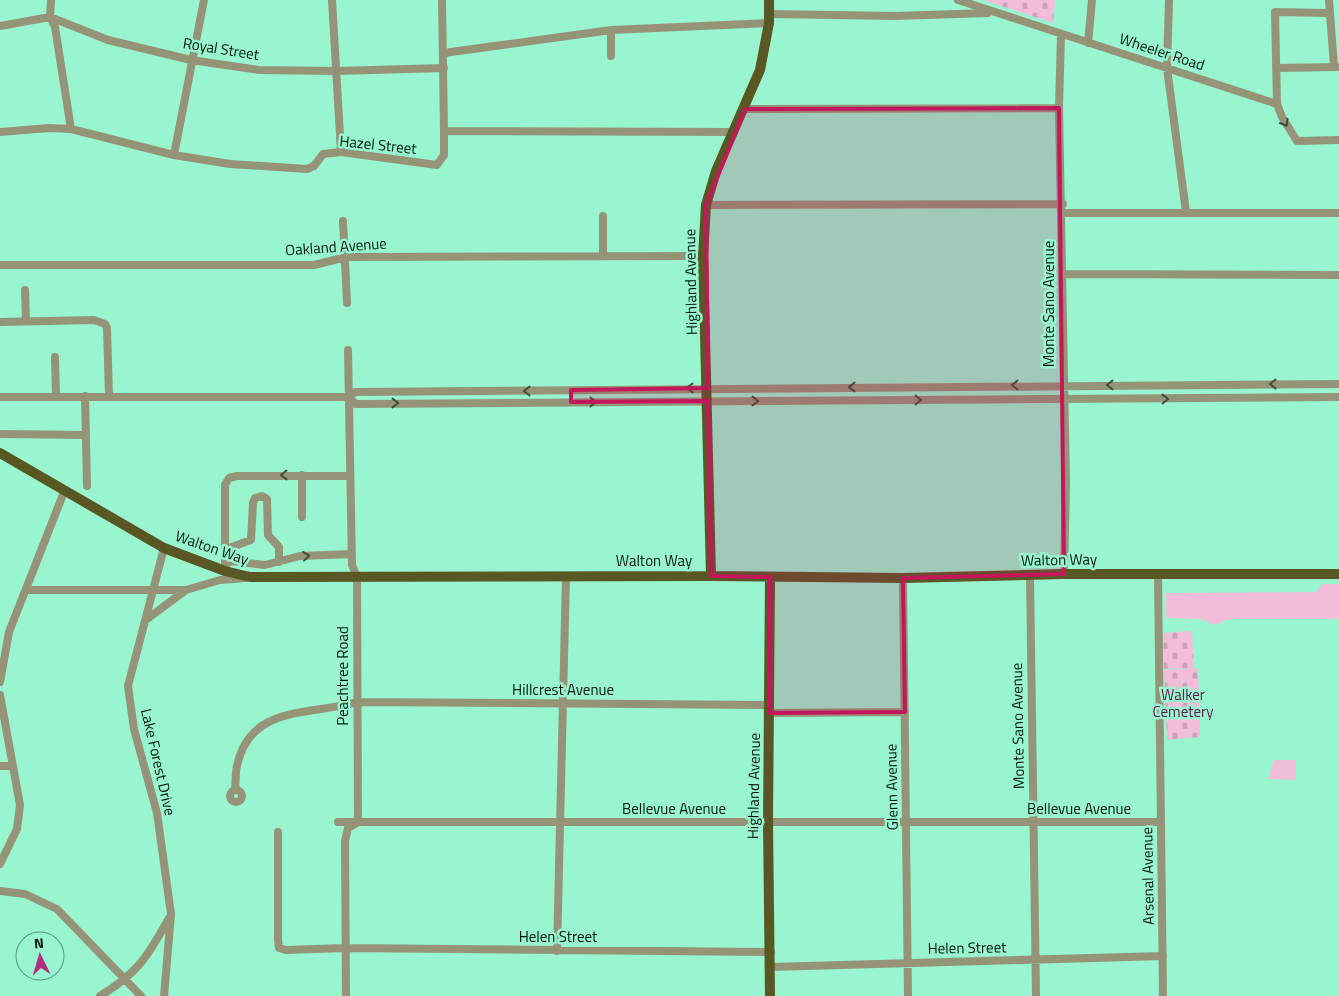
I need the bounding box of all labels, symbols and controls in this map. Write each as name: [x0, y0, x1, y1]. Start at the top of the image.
street label: Wheeler Road: [1117, 27, 1208, 76]
street label: Royal Street: [181, 31, 262, 66]
one-way arrow: [1279, 118, 1289, 127]
street label: Hazel Street: [338, 129, 418, 160]
street label: Highland Avenue: [678, 229, 703, 335]
street label: Oakland Avenue: [284, 231, 388, 262]
street label: Monte Sano Avenue: [1037, 241, 1060, 367]
one-way arrow: [1106, 379, 1114, 390]
one-way arrow: [1269, 379, 1276, 389]
one-way arrow: [1010, 380, 1018, 390]
one-way arrow: [848, 381, 856, 392]
one-way arrow: [685, 383, 693, 393]
one-way arrow: [523, 386, 530, 396]
one-way arrow: [1162, 394, 1169, 404]
one-way arrow: [914, 395, 922, 405]
one-way arrow: [752, 396, 760, 406]
one-way arrow: [590, 397, 597, 407]
one-way arrow: [392, 398, 400, 409]
one-way arrow: [280, 470, 288, 480]
street label: Walton Way: [172, 524, 252, 571]
street label: Walton Way: [1021, 547, 1097, 572]
street label: Walton Way: [616, 549, 692, 572]
one-way arrow: [302, 551, 310, 561]
street label: Peachtree Road: [331, 626, 354, 726]
street label: Monte Sano Avenue: [1005, 663, 1030, 789]
street label: Hillcrest Avenue: [512, 678, 614, 701]
park label: Walker Cemetery: [1153, 683, 1213, 723]
street label: Lake Forest Drive: [135, 706, 182, 818]
street label: Highland Avenue: [741, 733, 766, 839]
street label: Glenn Avenue: [879, 744, 904, 831]
street label: Bellevue Avenue: [622, 797, 726, 820]
street label: Bellevue Avenue: [1027, 797, 1131, 820]
street label: Arsenal Avenue: [1135, 827, 1160, 925]
street label: Helen Street: [519, 925, 598, 948]
north arrow: [15, 931, 65, 981]
text: N: [33, 932, 45, 953]
street label: Helen Street: [927, 935, 1007, 960]

